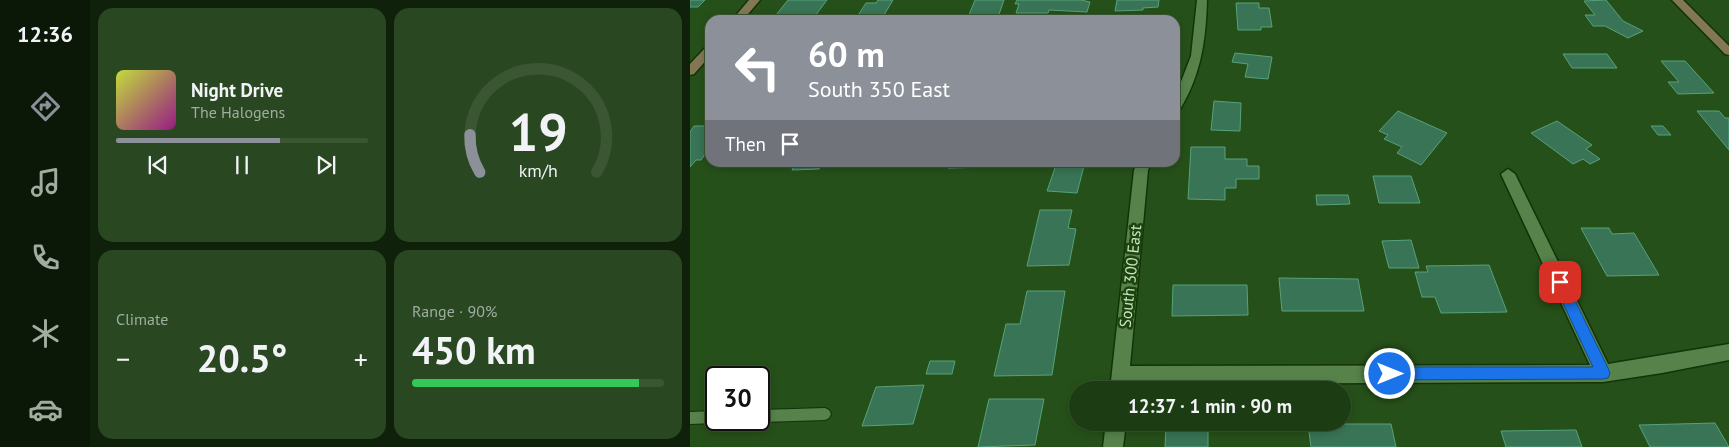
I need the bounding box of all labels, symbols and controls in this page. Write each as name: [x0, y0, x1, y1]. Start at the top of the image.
text: 12:36: [17, 20, 73, 48]
text: 60 m: [808, 31, 885, 77]
icon: left: [725, 35, 790, 100]
text: South 350 East: [808, 75, 950, 103]
text: Night Drive: [191, 78, 283, 102]
icon: directions: [28, 89, 63, 124]
text: 19: [509, 98, 567, 165]
text: The Halogens: [191, 102, 285, 122]
icon: arrive: [776, 130, 804, 158]
text: Then: [725, 132, 766, 156]
icon: previous: [144, 151, 172, 179]
icon: pause: [228, 151, 256, 179]
icon: next: [312, 151, 340, 179]
text: km/h: [518, 159, 558, 182]
icon: music: [28, 165, 63, 200]
street label: South 300 East: [1115, 223, 1145, 328]
icon: phone: [28, 240, 63, 275]
pin: [1539, 261, 1581, 303]
icon: arrive: [1546, 268, 1574, 296]
text: Range · 90%: [412, 301, 497, 321]
text: Climate: [116, 309, 168, 329]
icon: climate: [28, 316, 63, 351]
text: 450 km: [412, 325, 536, 374]
text: 20.5°: [197, 333, 287, 382]
text: −: [116, 340, 130, 377]
text: +: [354, 340, 368, 377]
position arrow: [1363, 347, 1415, 399]
speed limit sign: 30: [705, 366, 770, 431]
icon: car: [28, 392, 63, 427]
text: 12:37 · 1 min · 90 m: [1128, 394, 1292, 418]

